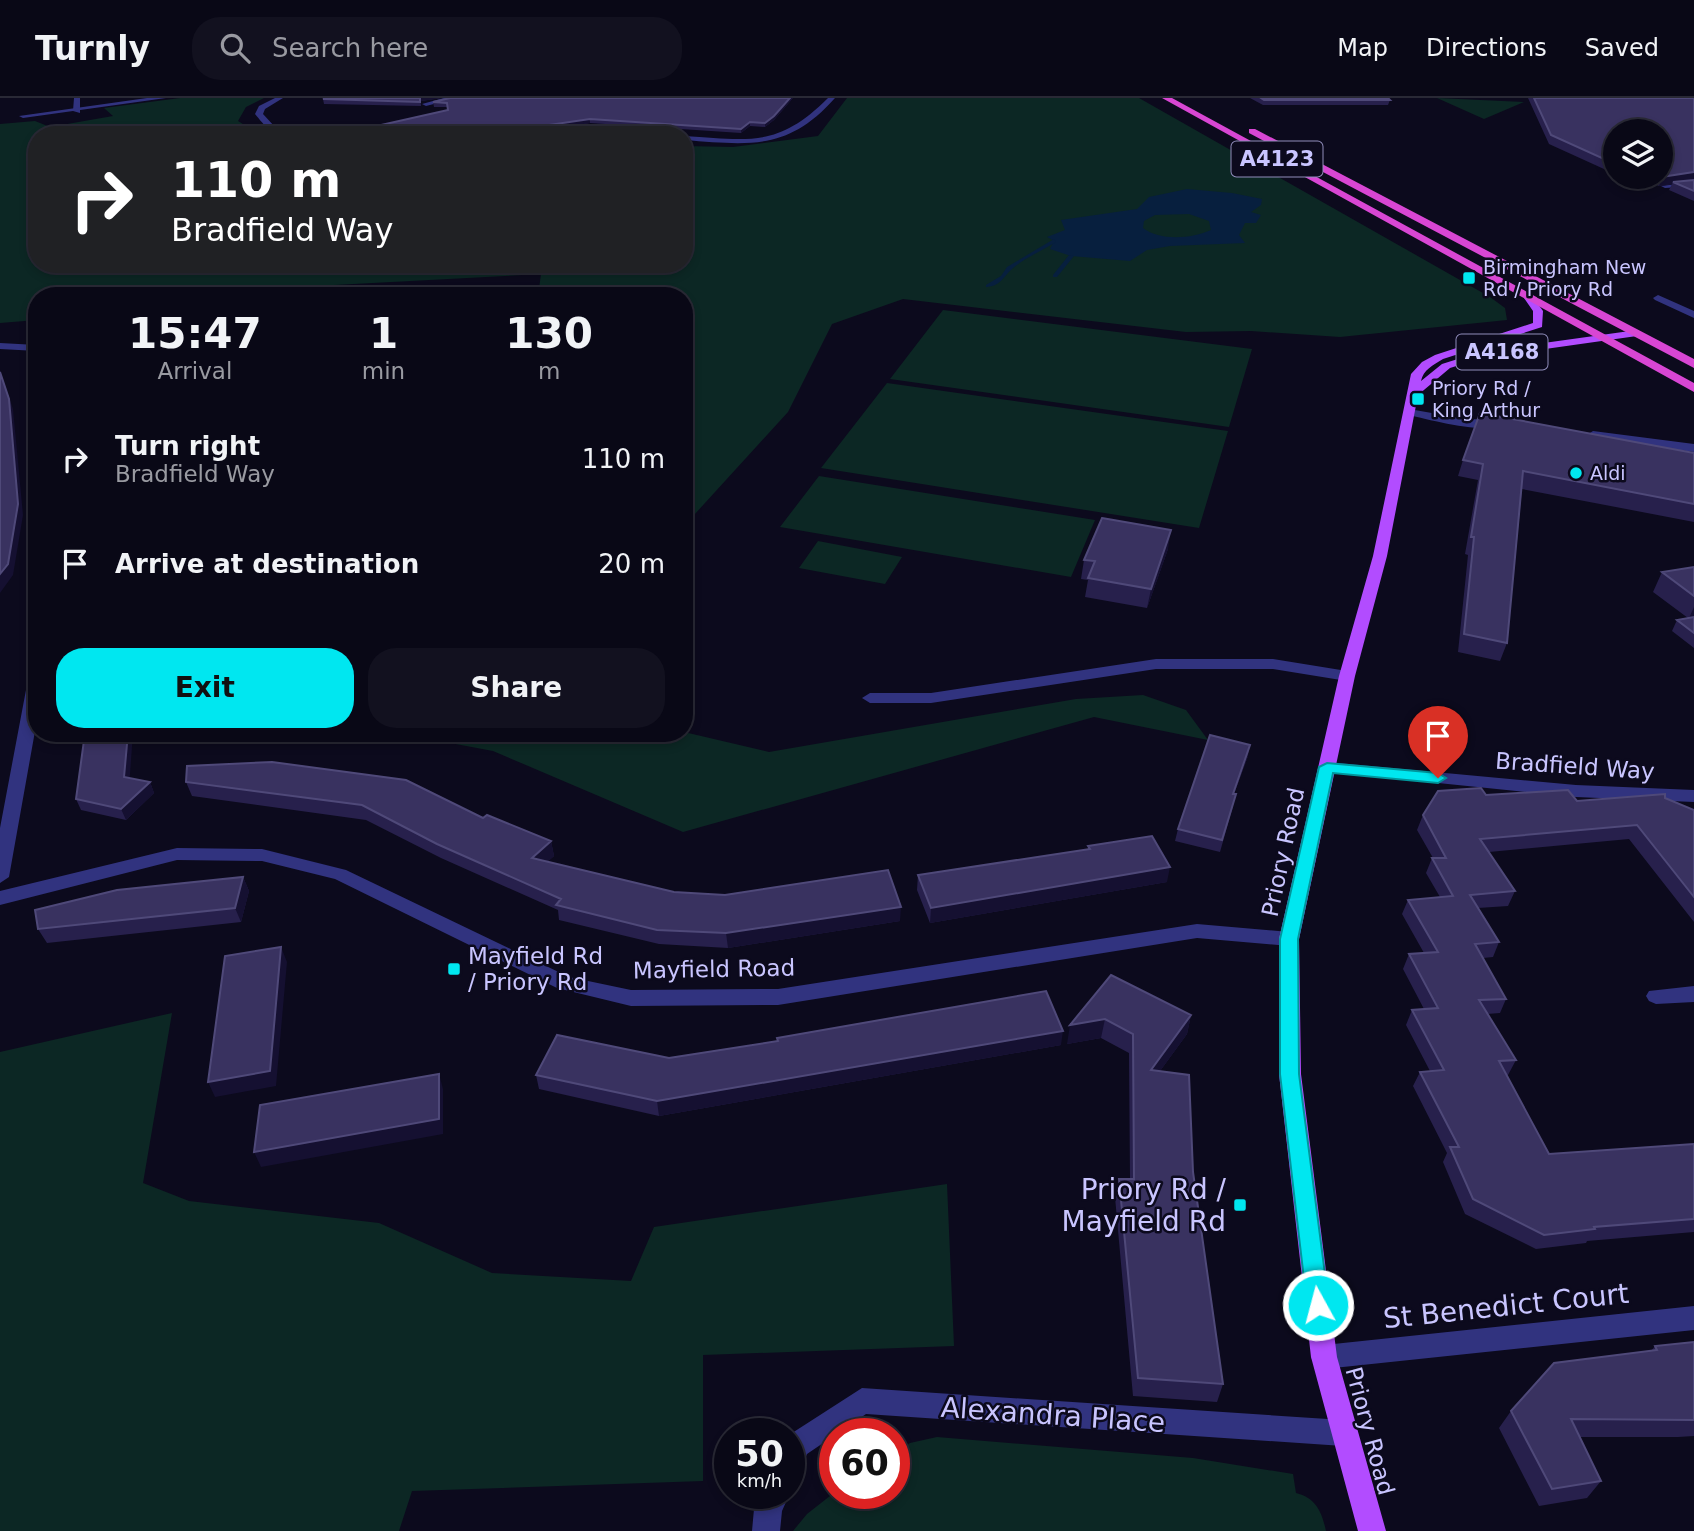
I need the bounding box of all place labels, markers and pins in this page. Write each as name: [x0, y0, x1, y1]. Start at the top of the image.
place label: Birmingham New Rd / Priory Rd: [1483, 256, 1646, 300]
marker: Birmingham New Rd / Priory Rd: [1461, 270, 1477, 286]
place label: Priory Rd / King Arthur: [1432, 377, 1540, 421]
marker: Priory Rd / King Arthur: [1410, 391, 1426, 407]
place label: Aldi: [1590, 462, 1626, 484]
marker: Aldi: [1568, 465, 1584, 481]
pin: [1408, 706, 1468, 778]
place label: Mayfield Rd / Priory Rd: [468, 943, 603, 995]
marker: Mayfield Rd / Priory Rd: [446, 961, 462, 977]
place label: Priory Rd / Mayfield Rd: [1062, 1173, 1227, 1238]
marker: Priory Rd / Mayfield Rd: [1232, 1197, 1248, 1213]

